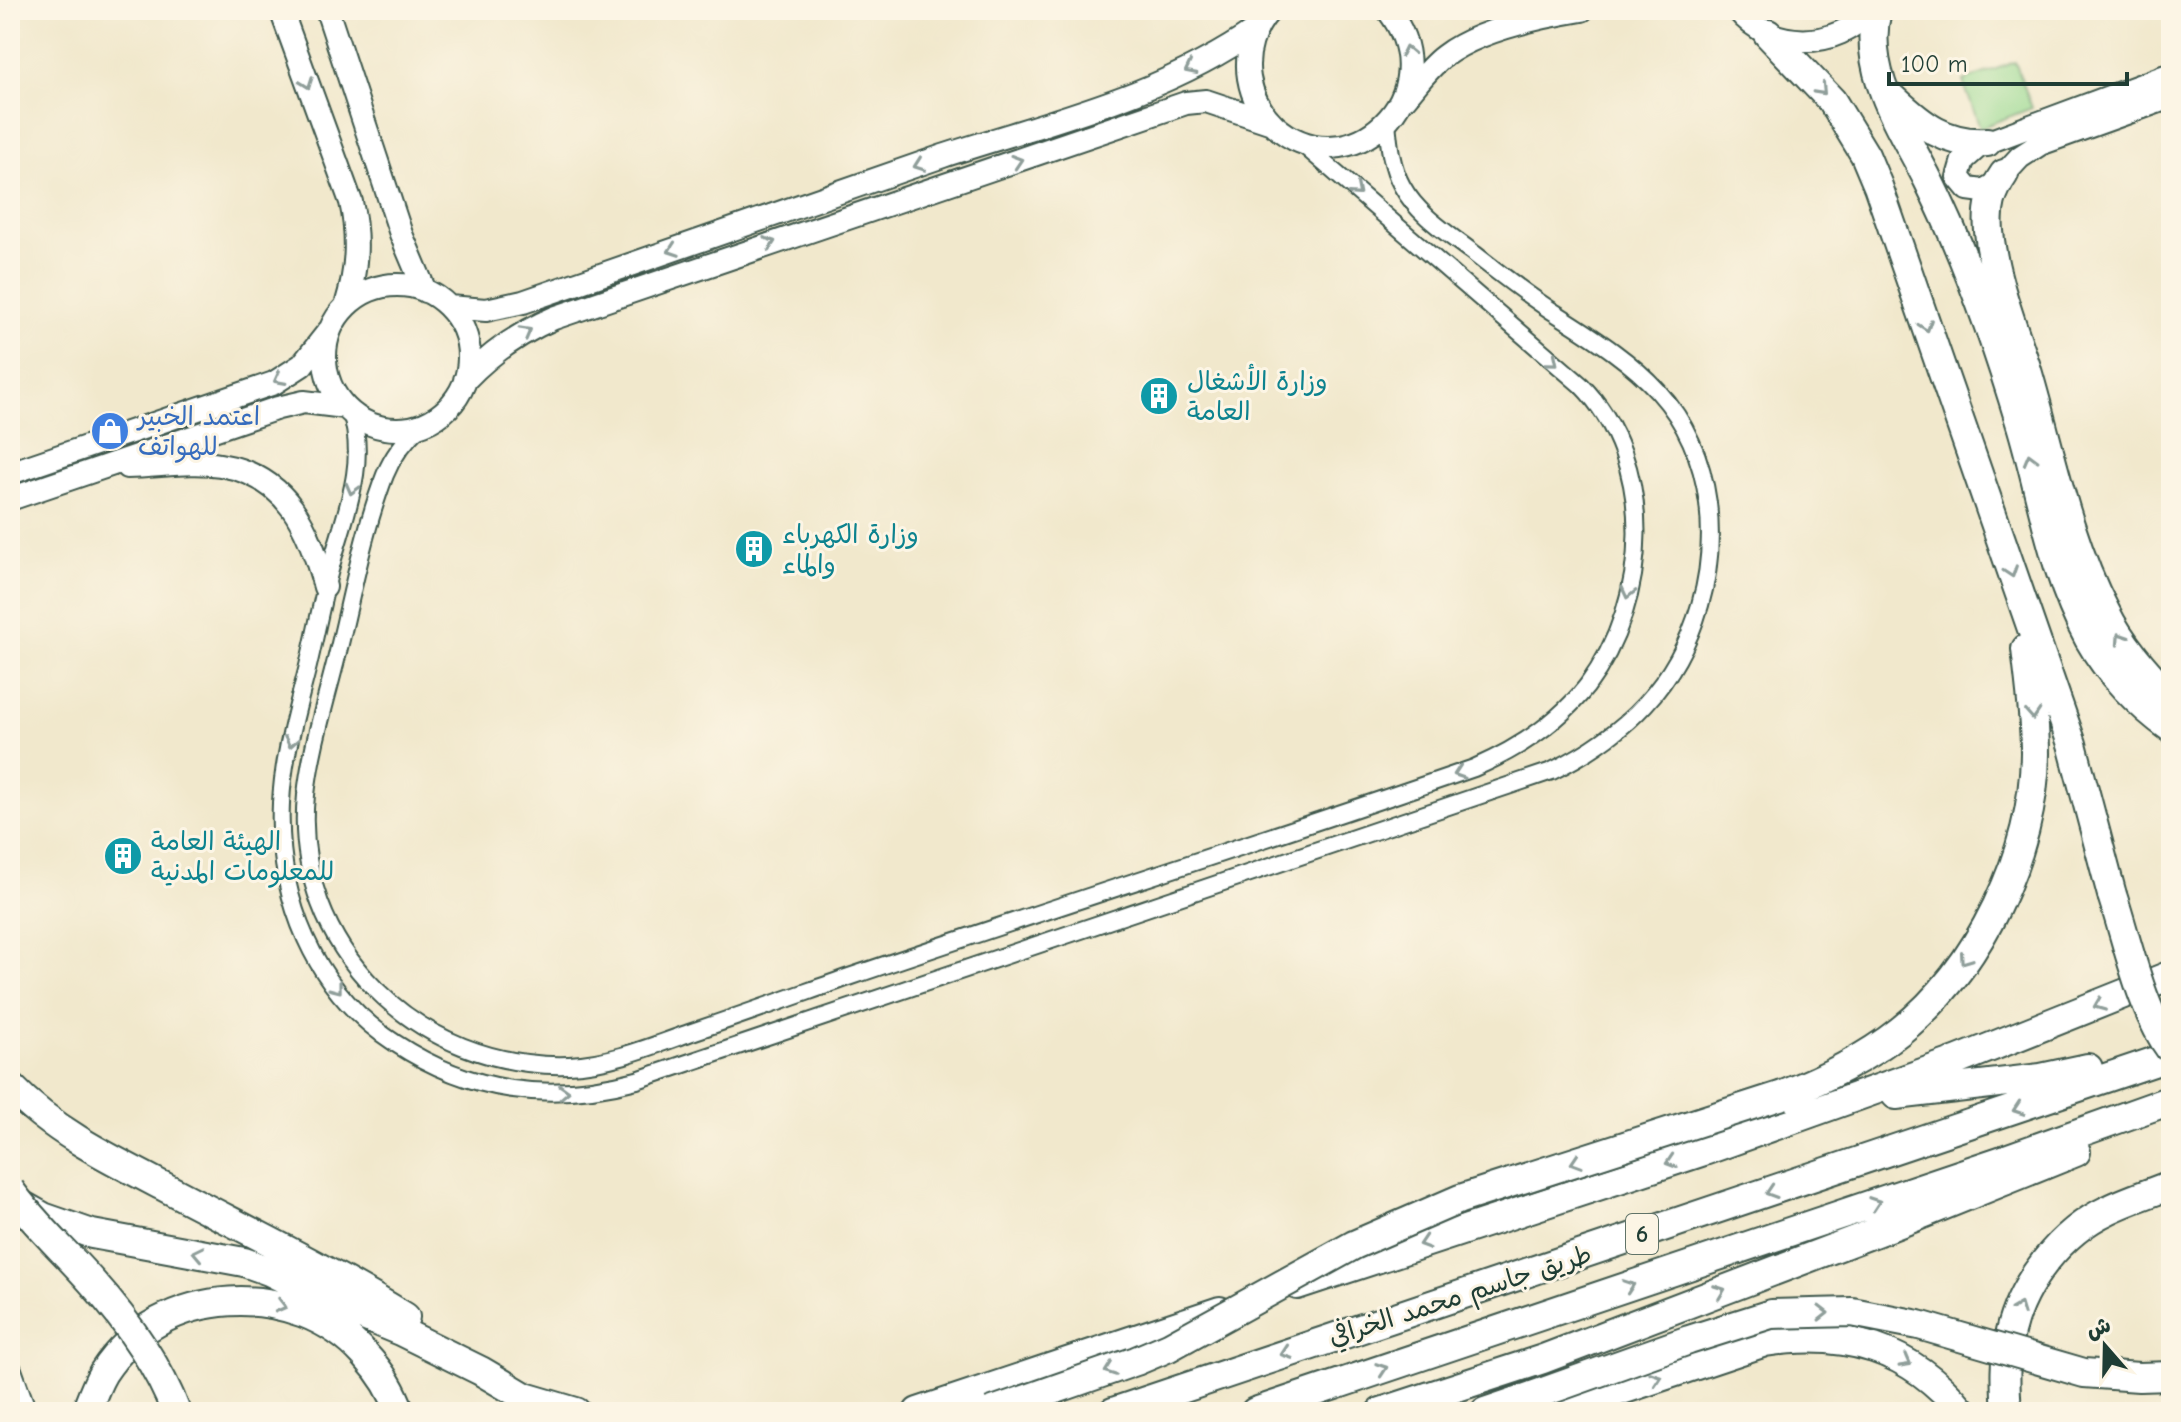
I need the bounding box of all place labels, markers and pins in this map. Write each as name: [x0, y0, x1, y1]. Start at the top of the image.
place label: وزارة الأشغال العامة: [1187, 363, 1327, 427]
building icon: وزارة الأشغال العامة: [1138, 375, 1180, 417]
place label: اعتمد الخبير للهواتف: [136, 402, 260, 463]
shop icon: اعتمد الخبير للهواتف: [89, 410, 131, 452]
place label: وزارة الكهرباء والماء: [782, 520, 919, 580]
building icon: وزارة الكهرباء والماء: [733, 528, 775, 570]
place label: الهيئة العامة للمعلومات المدنية: [151, 827, 334, 888]
building icon: الهيئة العامة للمعلومات المدنية: [102, 835, 144, 877]

